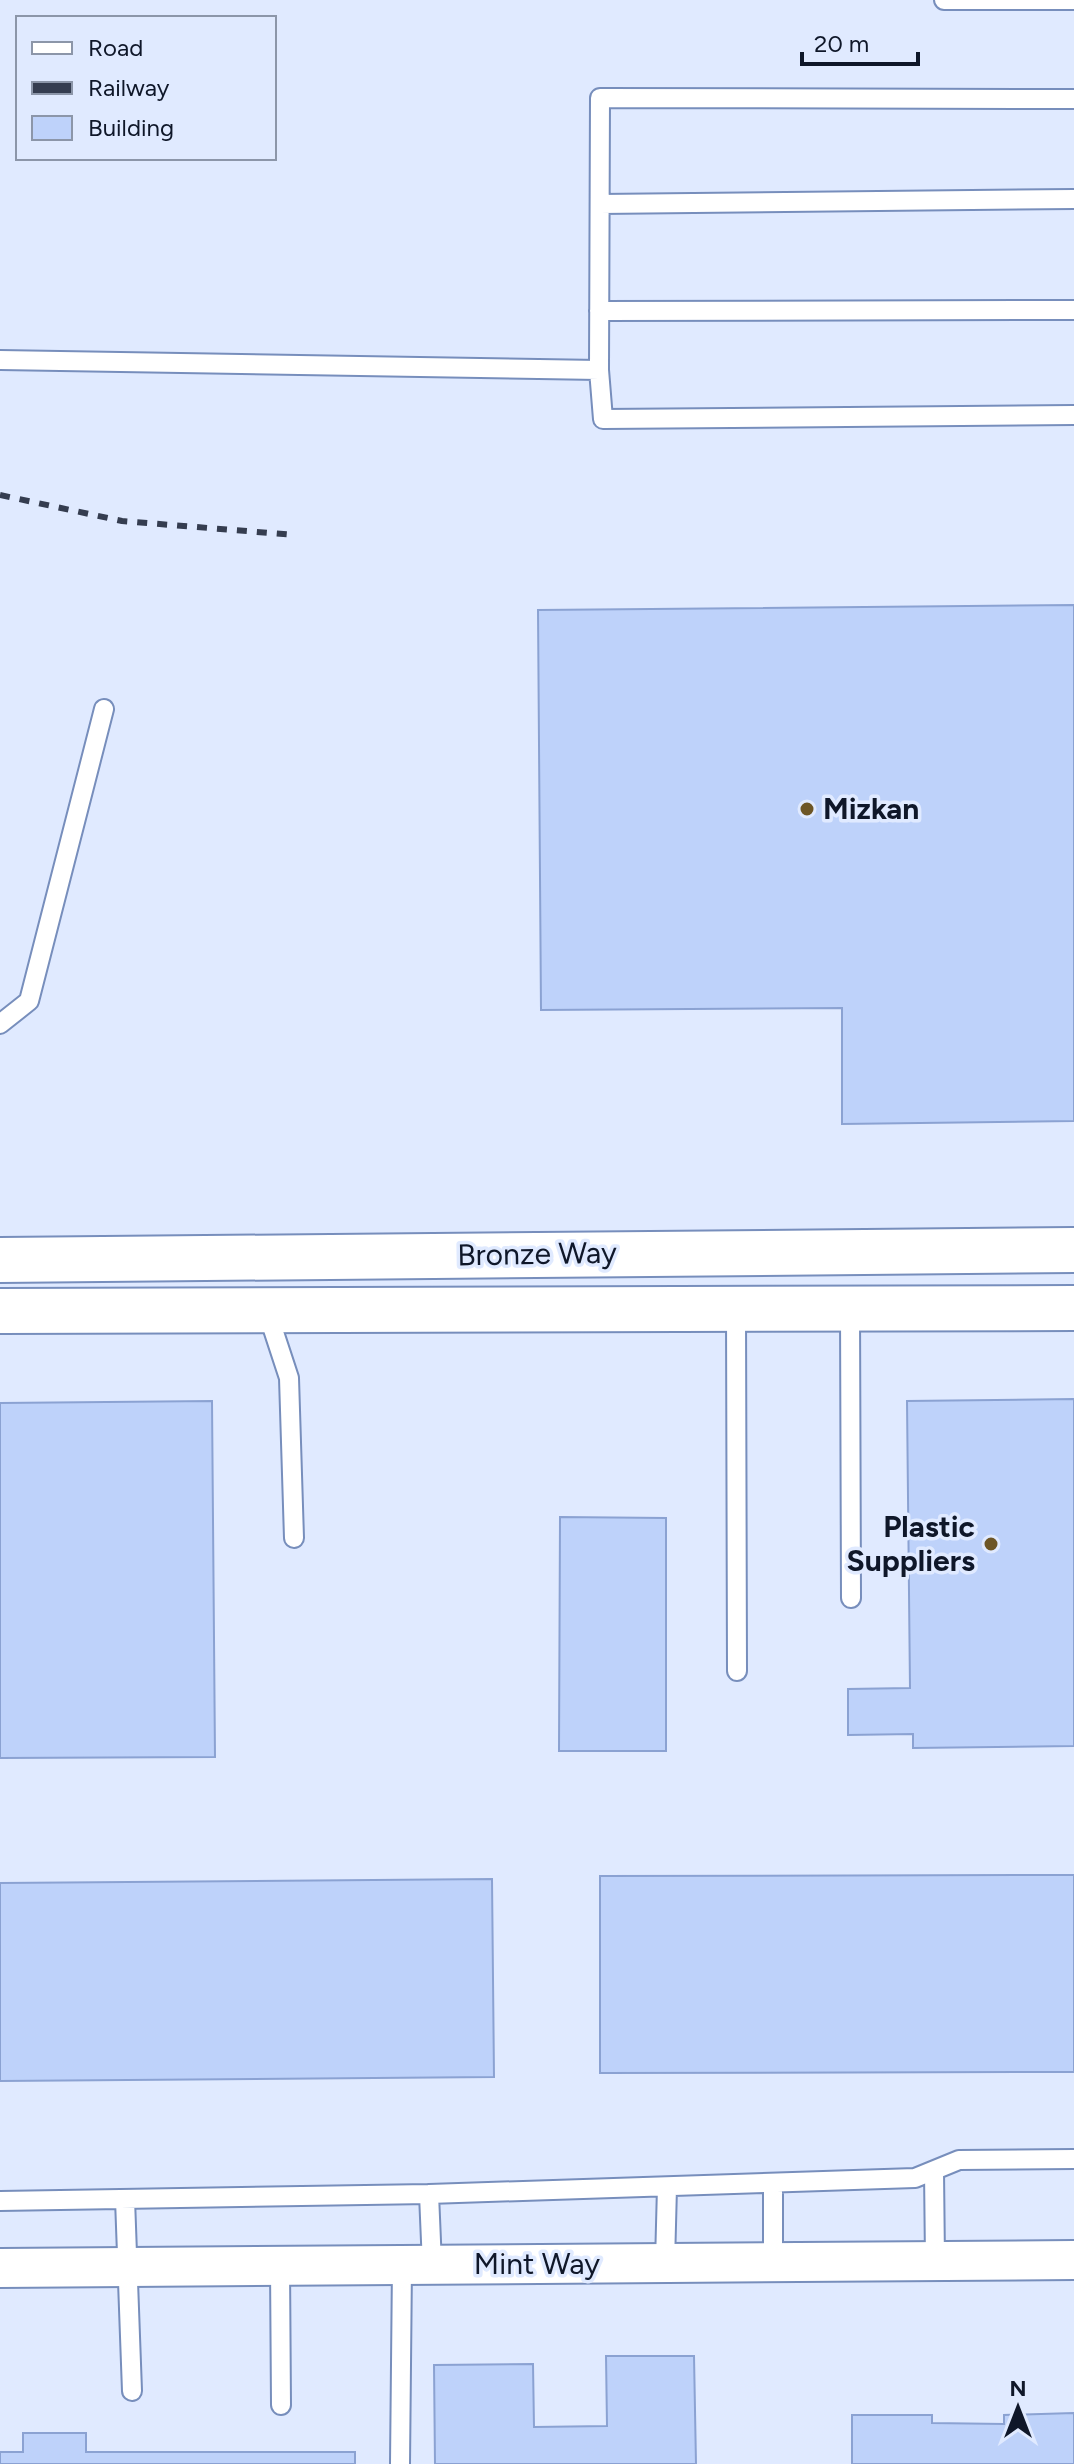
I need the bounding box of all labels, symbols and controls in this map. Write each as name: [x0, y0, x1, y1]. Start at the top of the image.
legend: [16, 16, 276, 160]
scale bar: [802, 16, 918, 66]
text: 20 m: [814, 29, 869, 58]
text: Road: [88, 33, 143, 62]
text: Railway: [88, 73, 170, 102]
text: Building: [88, 113, 174, 142]
place label: Mizkan: [823, 790, 919, 827]
marker: Mizkan: [798, 800, 816, 818]
street label: Bronze Way: [457, 1234, 617, 1273]
place label: Plastic Suppliers: [846, 1508, 975, 1579]
marker: Plastic Suppliers: [982, 1535, 1000, 1553]
street label: Mint Way: [474, 2245, 600, 2282]
north arrow: [978, 2368, 1058, 2448]
text: N: [1009, 2375, 1027, 2402]

